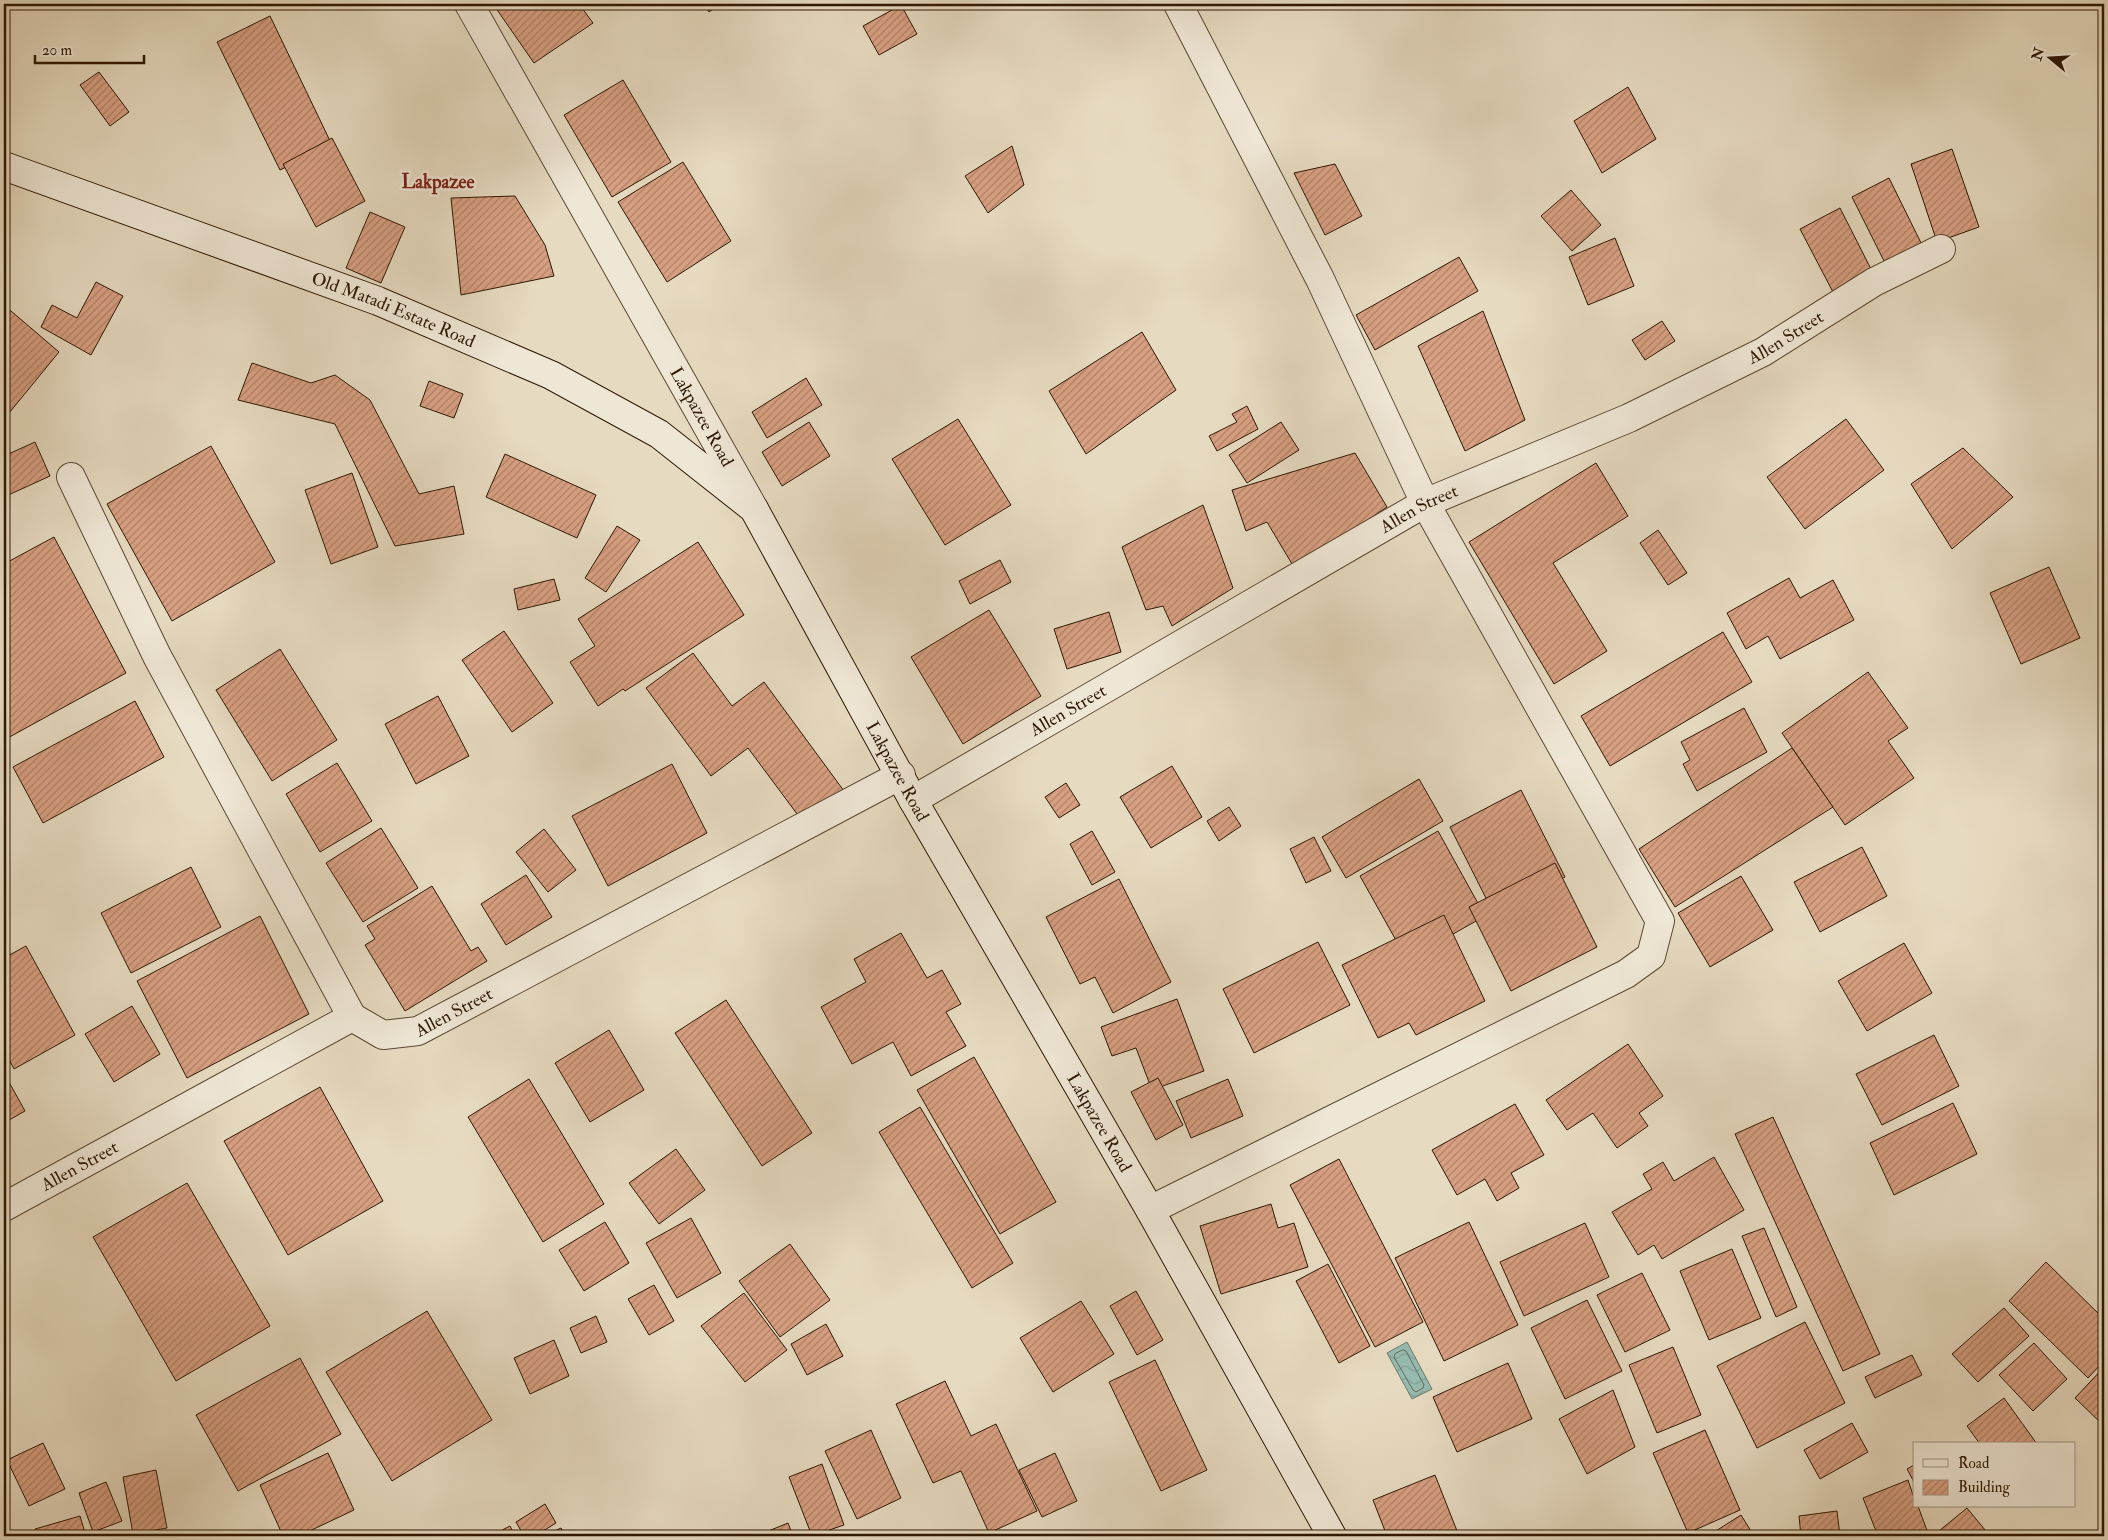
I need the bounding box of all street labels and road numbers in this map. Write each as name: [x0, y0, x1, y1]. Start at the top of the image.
street label: Old Matadi Estate Road: [308, 267, 479, 353]
street label: Allen Street: [1743, 306, 1828, 370]
street label: Lakpazee Road: [664, 363, 739, 471]
street label: Allen Street: [1375, 480, 1462, 539]
street label: Allen Street: [1025, 679, 1111, 742]
street label: Lakpazee Road: [860, 718, 934, 826]
street label: Allen Street: [410, 982, 497, 1043]
street label: Lakpazee Road: [1061, 1069, 1137, 1177]
street label: Allen Street: [36, 1136, 123, 1197]

